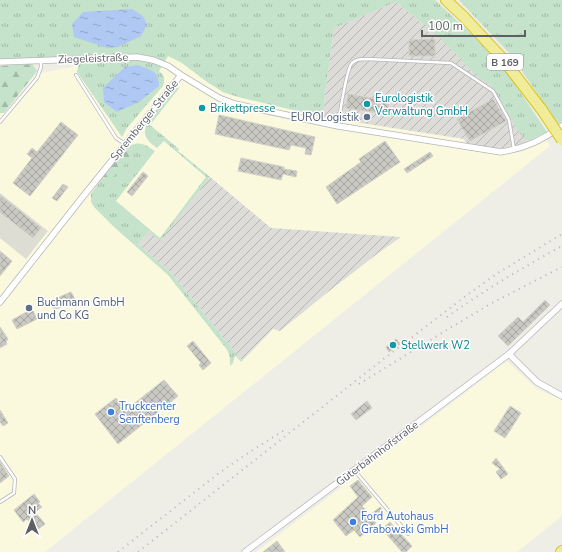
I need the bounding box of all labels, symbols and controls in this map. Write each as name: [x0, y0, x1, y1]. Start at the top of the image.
scale bar: [422, 12, 525, 38]
text: 100 m: [428, 18, 463, 34]
street label: Ziegeleistraße: [58, 50, 129, 67]
road number: B 169: [487, 54, 523, 70]
street label: Spremberger Straße: [107, 76, 182, 164]
place label: Eurologistik Verwaltung GmbH: [374, 91, 468, 119]
marker: Eurologistik Verwaltung GmbH: [362, 99, 372, 109]
place label: Brikettpresse: [210, 101, 275, 116]
marker: Brikettpresse: [197, 103, 207, 113]
place label: EUROLogistik: [291, 110, 359, 125]
marker: EUROLogistik: [362, 112, 372, 122]
place label: Buchmann GmbH und Co KG: [37, 295, 125, 323]
marker: Buchmann GmbH und Co KG: [24, 303, 34, 313]
place label: Stellwerk W2: [401, 338, 470, 353]
marker: Stellwerk W2: [388, 340, 398, 350]
place label: Truckcenter Senftenberg: [119, 399, 180, 427]
marker: Truckcenter Senftenberg: [106, 407, 116, 417]
street label: Güterbahnhofstraße: [333, 417, 422, 489]
north arrow: [12, 500, 52, 540]
text: N: [28, 503, 36, 518]
place label: Ford Autohaus Grabowski GmbH: [361, 509, 449, 537]
marker: Ford Autohaus Grabowski GmbH: [348, 517, 358, 527]

